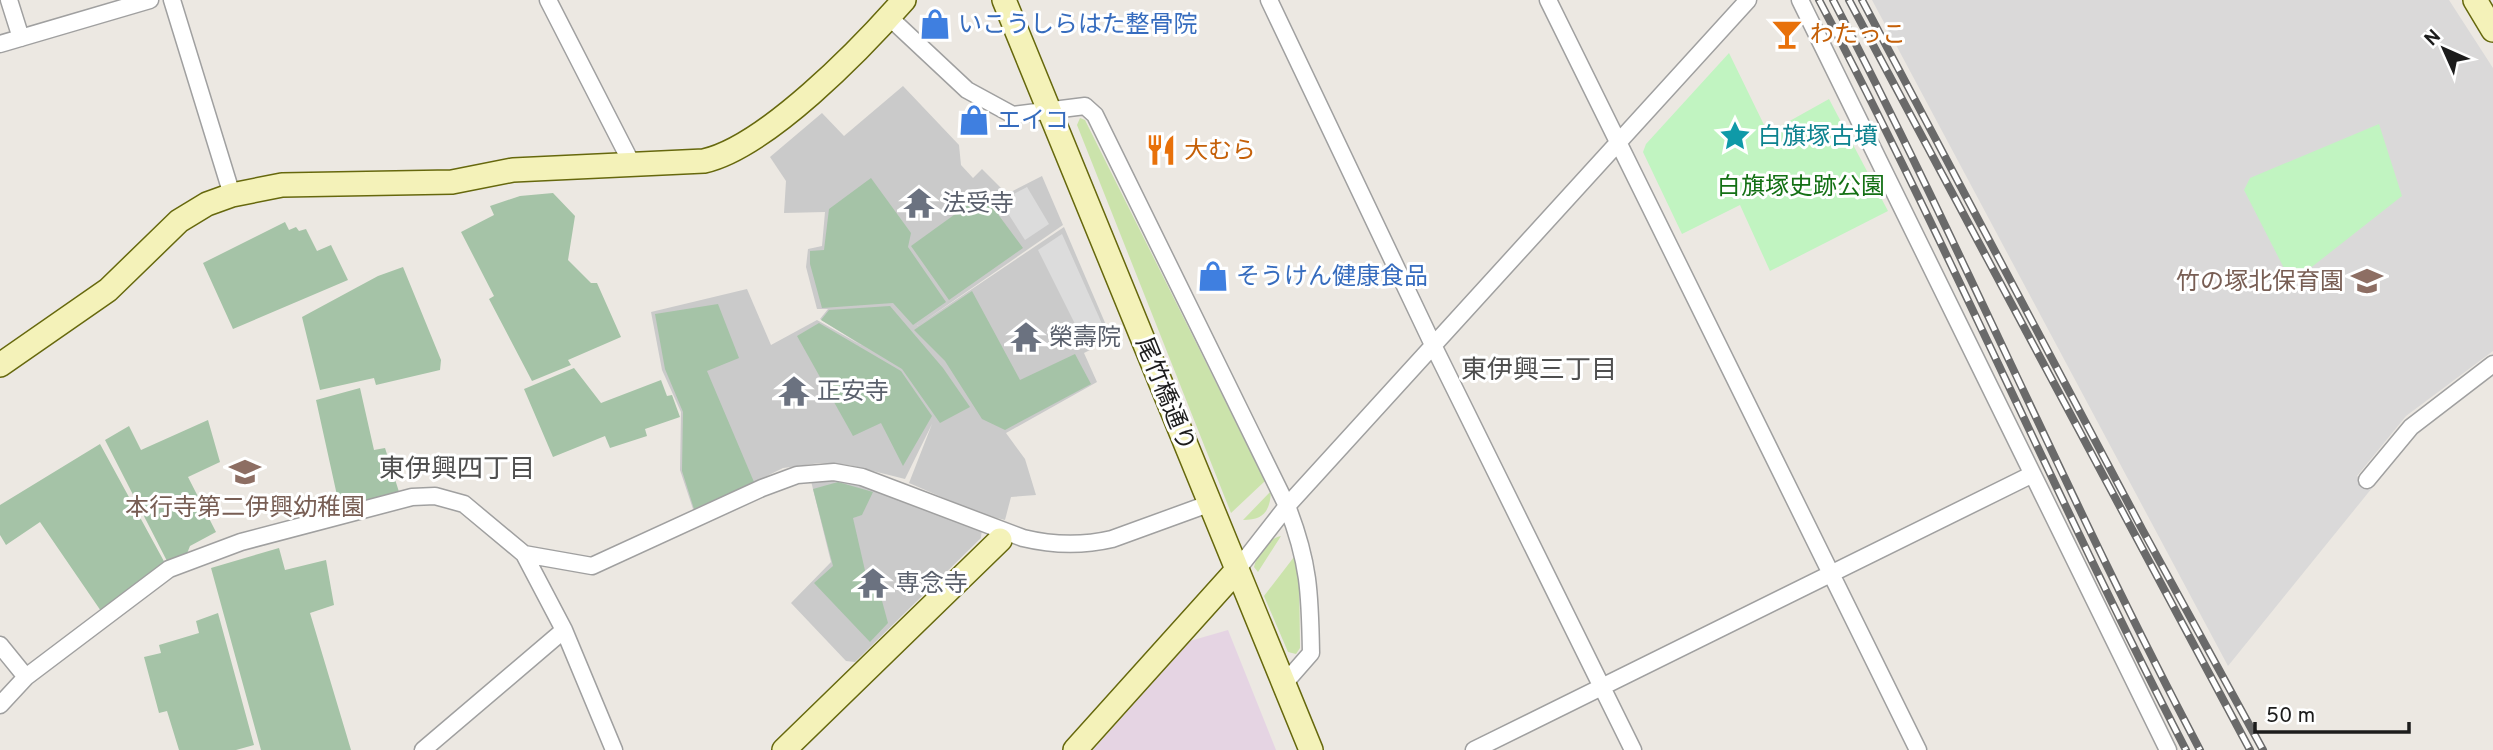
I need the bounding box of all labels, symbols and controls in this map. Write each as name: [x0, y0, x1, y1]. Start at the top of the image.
shop icon: いこうしらはた整骨院: [918, 7, 952, 41]
place label: いこうしらはた整骨院: [958, 11, 1198, 41]
north arrow: [2409, 14, 2479, 84]
bar icon: わたっこ: [1770, 17, 1804, 51]
place label: わたっこ: [1810, 21, 1906, 51]
text: N: [2420, 25, 2447, 52]
shop icon: エイコ: [957, 103, 991, 137]
place label: エイコ: [997, 107, 1069, 137]
place icon: 白旗塚古墳: [1718, 119, 1752, 153]
place label: 白旗塚古墳: [1758, 123, 1878, 153]
restaurant icon: 大むら: [1144, 133, 1178, 167]
place label: 大むら: [1184, 137, 1256, 167]
park label: 白旗塚史跡公園: [1717, 173, 1885, 203]
temple icon: 法受寺: [902, 186, 936, 220]
place label: 法受寺: [942, 190, 1014, 220]
shop icon: そうけん健康食品: [1196, 259, 1230, 293]
place label: そうけん健康食品: [1236, 263, 1428, 293]
school or university icon: 竹の塚北保育園: [2350, 264, 2384, 298]
place label: 竹の塚北保育園: [2176, 268, 2344, 298]
temple icon: 榮壽院: [1009, 320, 1043, 354]
place label: 榮壽院: [1049, 324, 1121, 354]
street label: 尾竹橋通り: [1128, 333, 1201, 456]
district label: 東伊興三丁目: [1461, 355, 1617, 388]
temple icon: 正安寺: [777, 374, 811, 408]
place label: 正安寺: [817, 378, 889, 408]
district label: 東伊興四丁目: [379, 454, 535, 487]
school or university icon: 本行寺第二伊興幼稚園: [228, 455, 262, 489]
place label: 本行寺第二伊興幼稚園: [125, 494, 365, 524]
temple icon: 専念寺: [856, 566, 890, 600]
place label: 専念寺: [896, 570, 968, 600]
scale bar: [2255, 690, 2409, 734]
text: 50 m: [2266, 703, 2315, 730]

